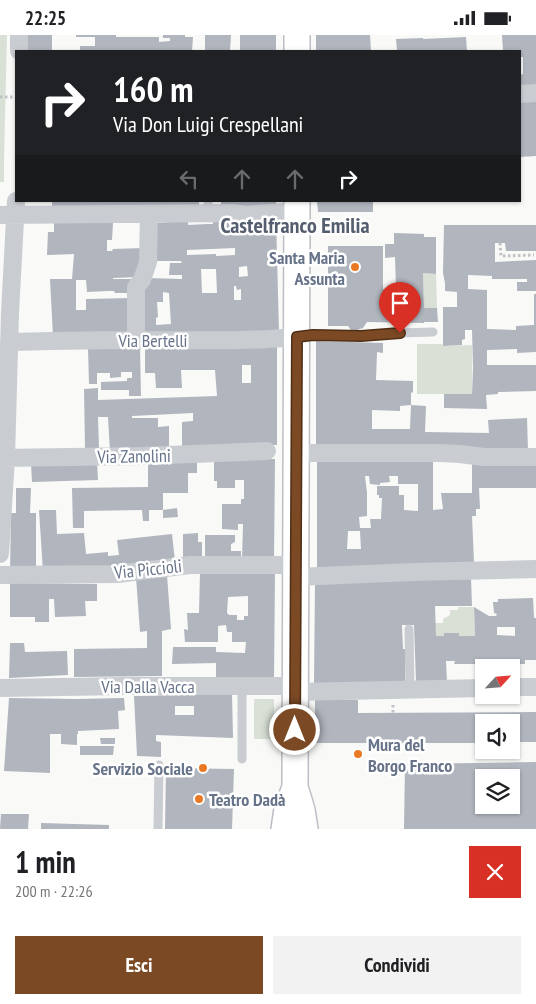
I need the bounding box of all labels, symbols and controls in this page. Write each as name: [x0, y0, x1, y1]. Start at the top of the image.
text: 22:25: [25, 6, 66, 30]
text: 160 m: [113, 66, 194, 112]
icon: right: [30, 70, 95, 135]
text: Via Don Luigi Crespellani: [113, 110, 303, 138]
icon: left: [175, 165, 203, 193]
icon: ahead: [228, 165, 256, 193]
icon: ahead: [281, 165, 309, 193]
icon: right: [334, 165, 362, 193]
district label: Castelfranco Emilia: [220, 211, 370, 239]
place label: Santa Maria Assunta: [269, 246, 345, 290]
marker: Santa Maria Assunta: [349, 261, 361, 273]
pin: [379, 282, 421, 333]
icon: arrive: [386, 289, 414, 317]
street label: Via Bertelli: [117, 329, 188, 352]
street label: Via Zanolini: [96, 444, 171, 468]
street label: Via Piccioli: [112, 554, 183, 584]
north arrow: [475, 659, 520, 704]
map controls: [475, 659, 520, 814]
street label: Via Dalla Vacca: [100, 675, 195, 698]
position arrow: [268, 703, 320, 755]
button: sound: [475, 714, 520, 759]
place label: Mura del Borgo Franco: [368, 733, 452, 777]
marker: Mura del Borgo Franco: [352, 748, 364, 760]
place label: Servizio Sociale: [93, 757, 193, 780]
marker: Servizio Sociale: [197, 762, 209, 774]
button: layers: [475, 769, 520, 814]
place label: Teatro Dadà: [209, 788, 286, 811]
marker: Teatro Dadà: [193, 793, 205, 805]
text: 1 min: [15, 842, 76, 881]
button: close: [469, 846, 521, 898]
text: 200 m · 22:26: [15, 881, 93, 901]
button: Esci: [15, 936, 263, 994]
button: Condividi: [273, 936, 521, 994]

